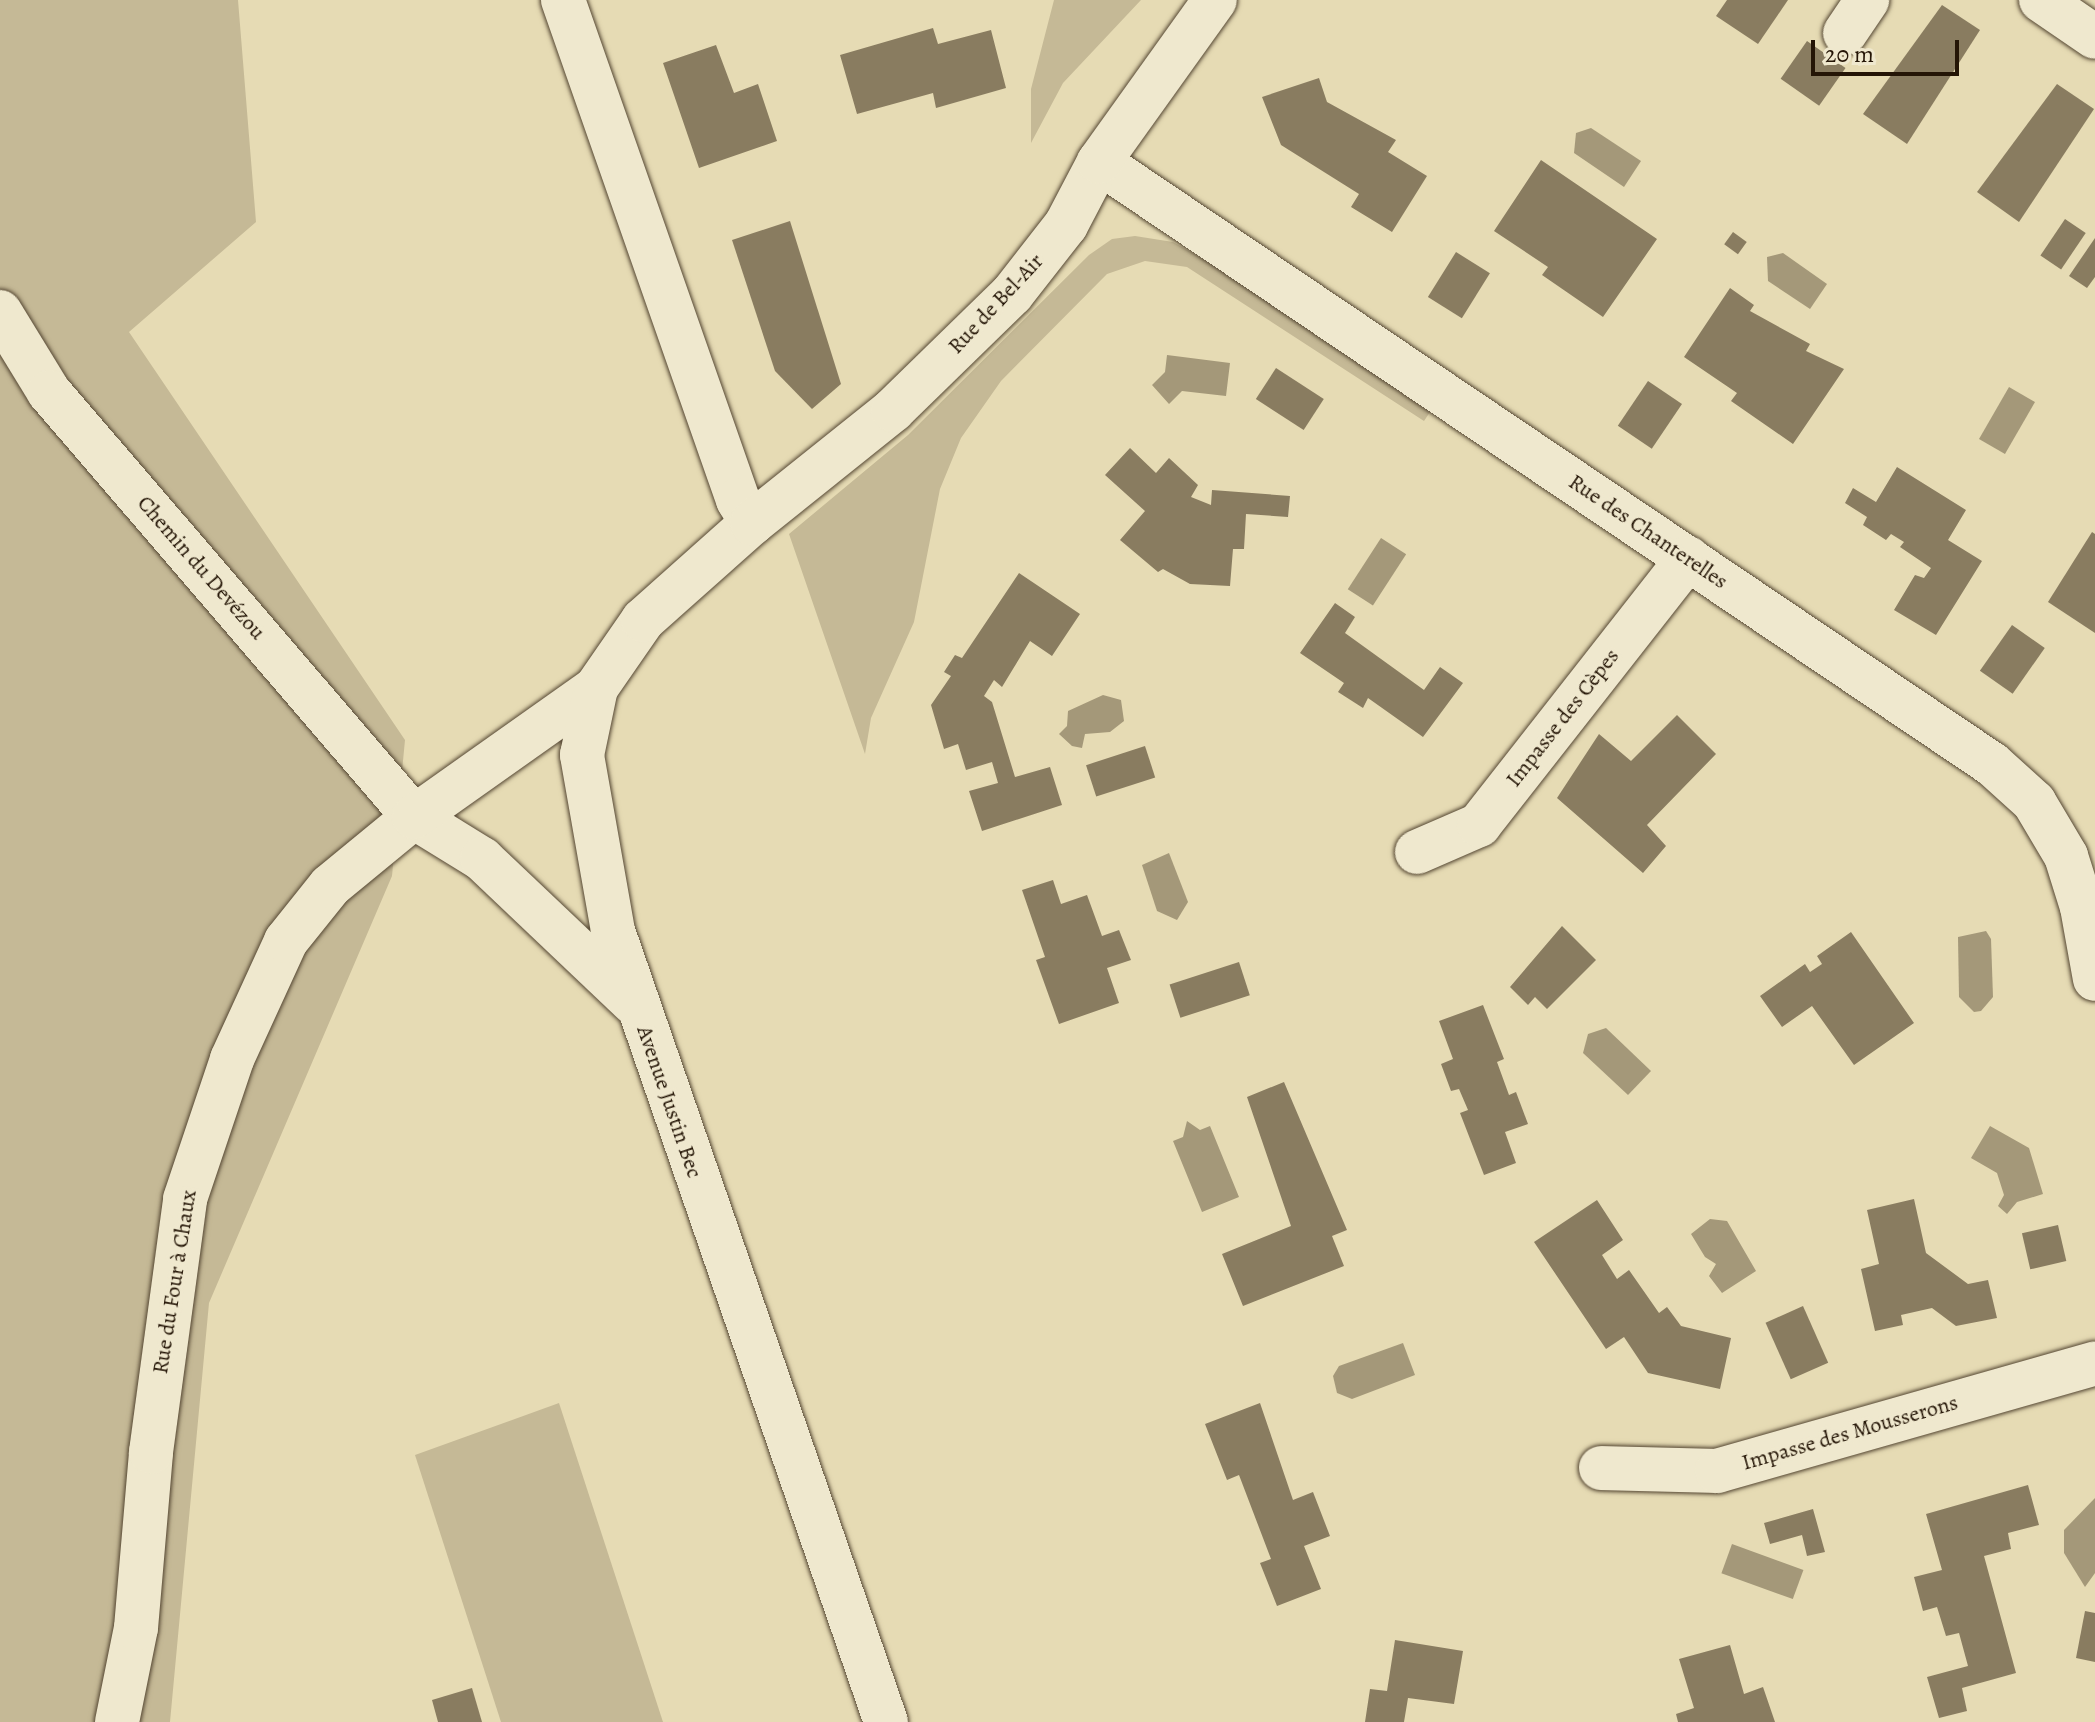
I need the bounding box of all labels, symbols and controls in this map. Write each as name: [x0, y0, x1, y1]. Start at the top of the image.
scale bar: [1815, 24, 1963, 74]
text: 20 m: [1825, 38, 1874, 70]
street label: Rue de Bel-Air: [943, 248, 1049, 360]
street label: Rue des Chanterelles: [1563, 469, 1733, 595]
street label: Chemin du Devézou: [131, 491, 271, 645]
street label: Impasse des Cèpes: [1501, 644, 1625, 792]
street label: Avenue Justin Bec: [631, 1022, 707, 1182]
street label: Rue du Four à Chaux: [147, 1188, 203, 1376]
street label: Impasse des Mousserons: [1739, 1390, 1961, 1476]

